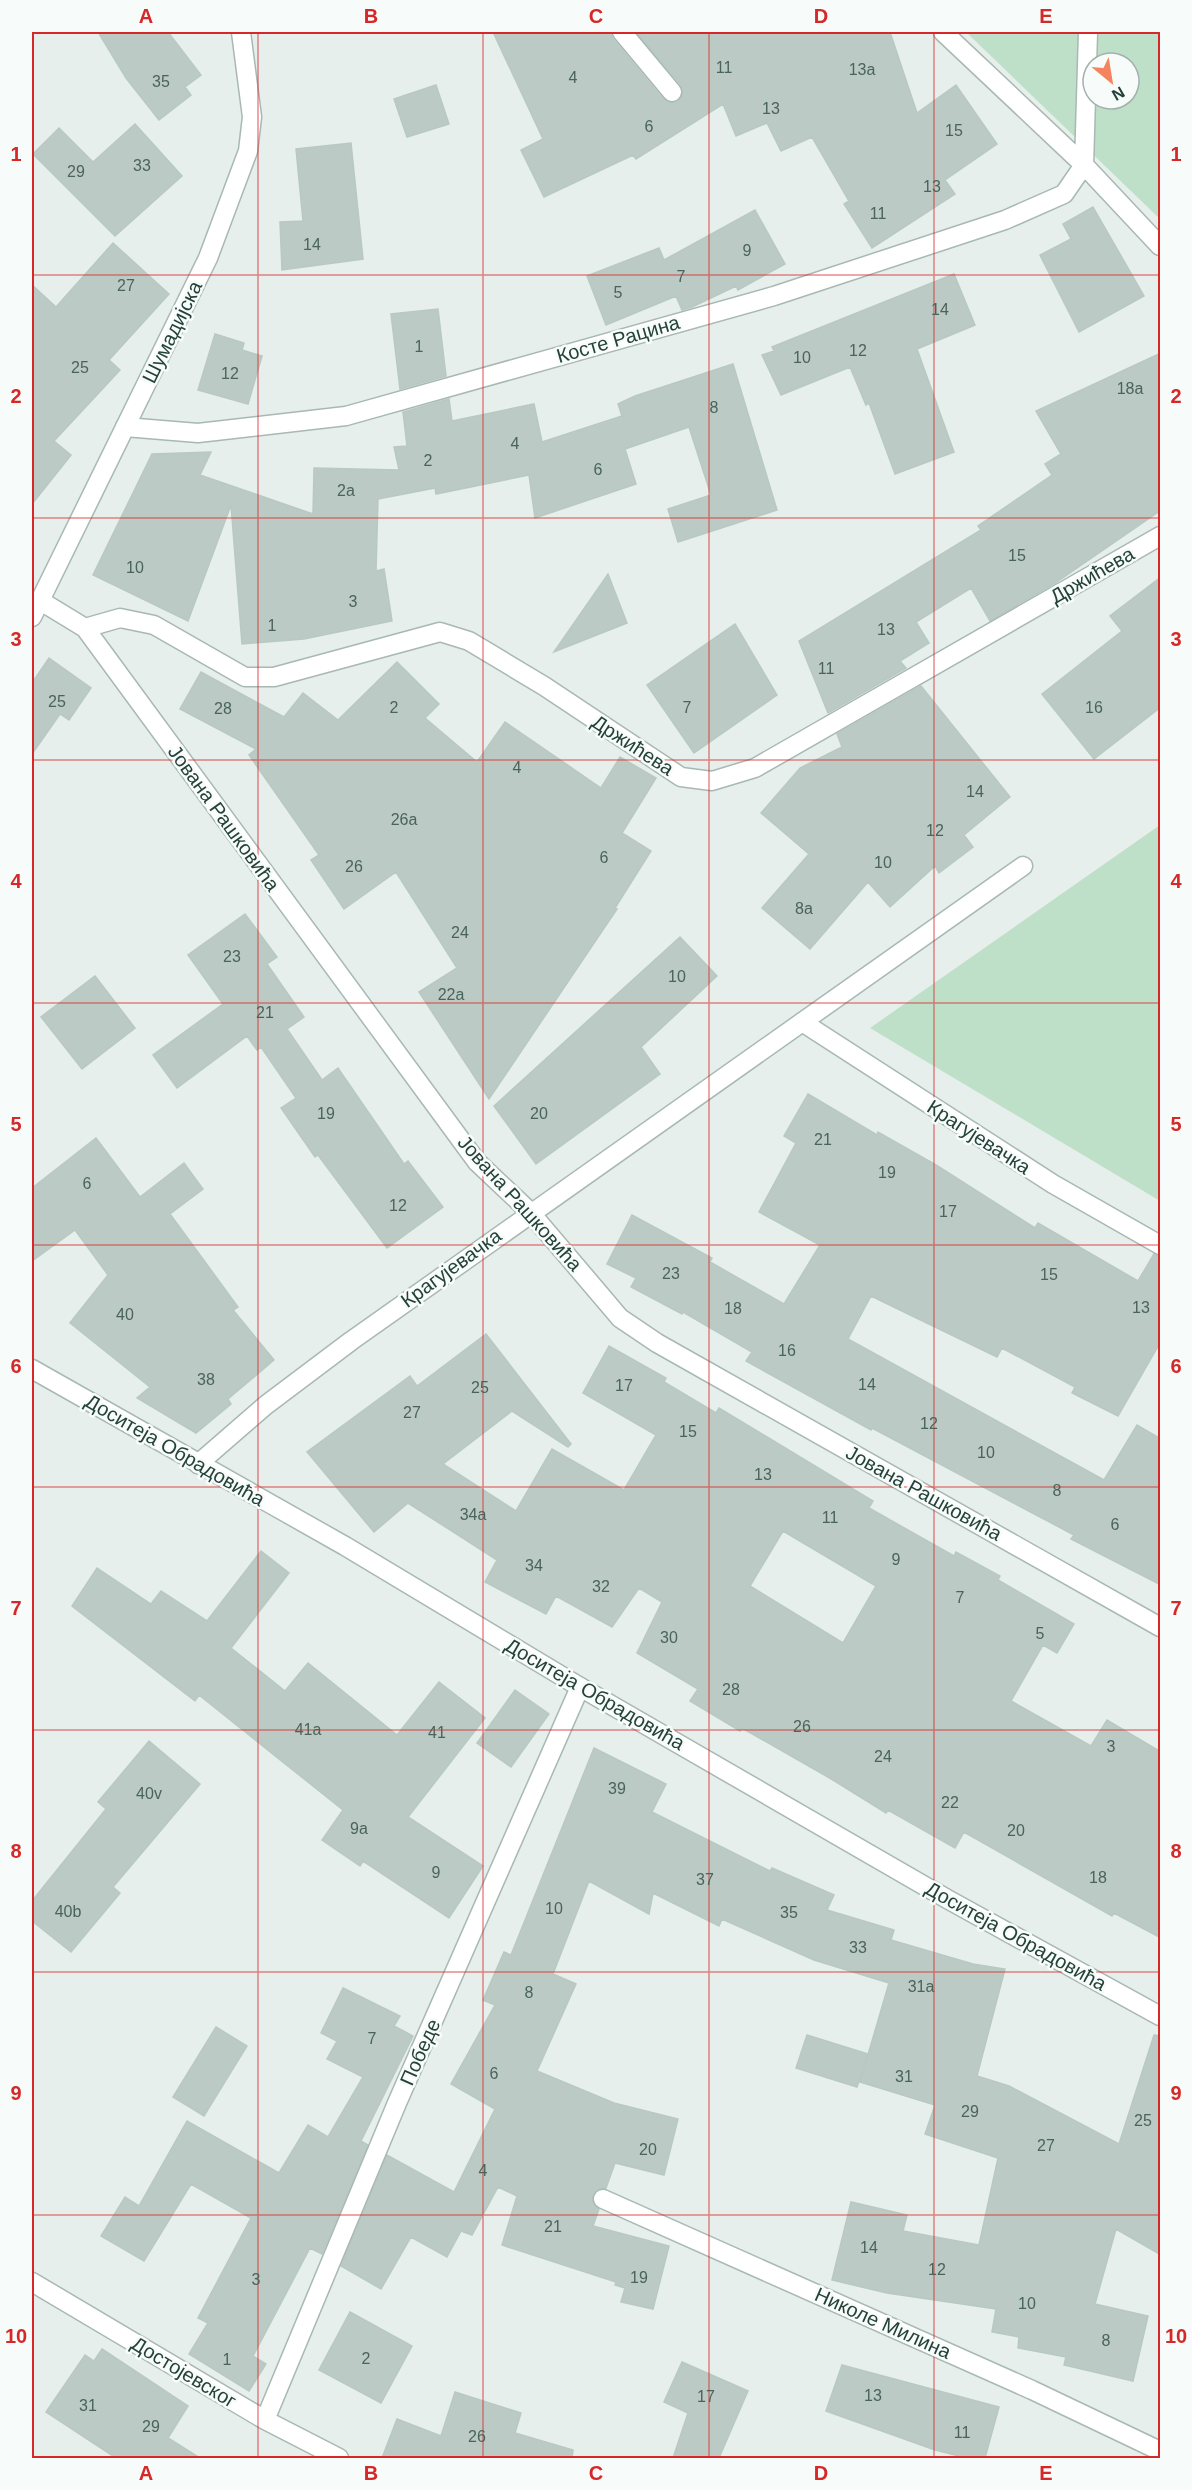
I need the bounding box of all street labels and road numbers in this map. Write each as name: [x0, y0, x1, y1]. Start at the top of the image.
street label: Шумадијска: [138, 277, 207, 387]
street label: Косте Рацина: [554, 311, 683, 367]
street label: Држићева: [1046, 542, 1139, 608]
street label: Држићева: [588, 710, 679, 780]
street label: Јована Рашковића: [164, 741, 285, 896]
street label: Крагујевачка: [923, 1095, 1035, 1179]
street label: Јована Рашковића: [453, 1131, 587, 1276]
street label: Крагујевачка: [397, 1224, 506, 1312]
street label: Доситеја Обрадовића: [81, 1390, 269, 1511]
street label: Јована Рашковића: [842, 1441, 1006, 1545]
street label: Доситеја Обрадовића: [501, 1634, 689, 1755]
street label: Доситеја Обрадовића: [922, 1877, 1111, 1995]
street label: Победе: [396, 2015, 444, 2089]
street label: Николе Милина: [812, 2283, 955, 2363]
street label: Достојевског: [128, 2332, 240, 2412]

